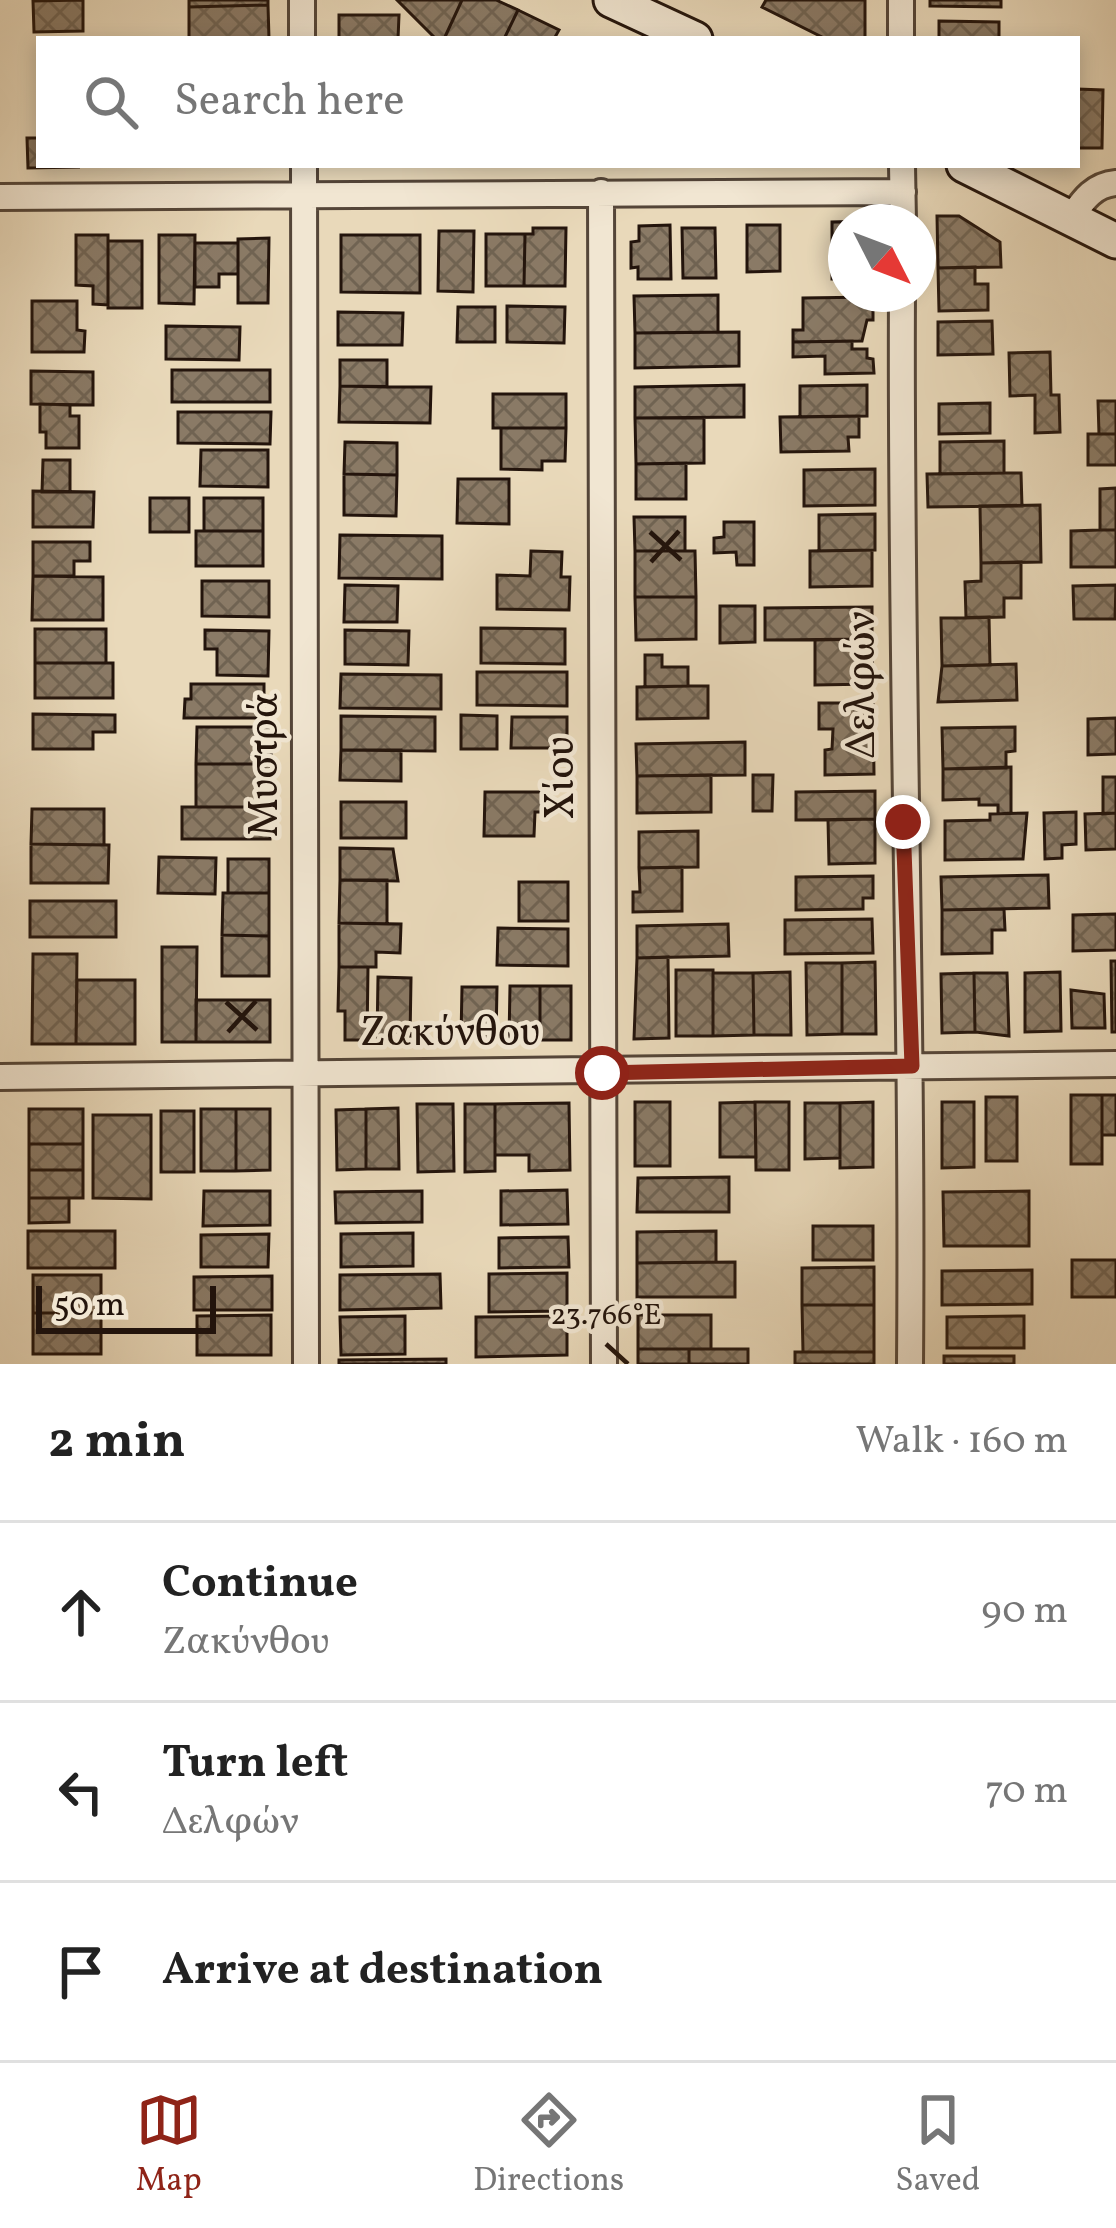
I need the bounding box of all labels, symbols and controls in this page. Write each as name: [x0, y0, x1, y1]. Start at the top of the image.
search box: [36, 36, 1080, 168]
icon: search: [78, 69, 144, 135]
text: Search here: [174, 71, 405, 134]
north arrow: [828, 204, 936, 312]
street label: Δελφών: [834, 612, 893, 758]
street label: Μυστρά: [237, 693, 296, 837]
street label: Χίου: [533, 736, 592, 820]
route end: [876, 795, 930, 849]
street label: Ζακύνθου: [360, 1005, 540, 1064]
route start: [575, 1046, 629, 1100]
scale bar: [36, 1280, 216, 1333]
text: 50 m: [54, 1284, 125, 1330]
text: 23.766°E: [550, 1295, 662, 1337]
text: 2 min: [48, 1407, 186, 1478]
text: Walk · 160 m: [855, 1415, 1068, 1469]
text: Continue: [162, 1553, 358, 1616]
icon: ahead: [48, 1579, 114, 1645]
text: 90 m: [981, 1585, 1068, 1639]
text: Ζακύνθου: [162, 1616, 330, 1670]
text: Turn left: [162, 1733, 348, 1796]
icon: left: [48, 1759, 114, 1825]
text: 70 m: [985, 1765, 1068, 1819]
text: Δελφών: [162, 1796, 298, 1850]
icon: arrive: [48, 1939, 114, 2005]
text: Arrive at destination: [162, 1940, 603, 2003]
tab: Map: [136, 2087, 202, 2205]
tab: Directions: [473, 2087, 624, 2205]
tab: Saved: [895, 2087, 980, 2205]

